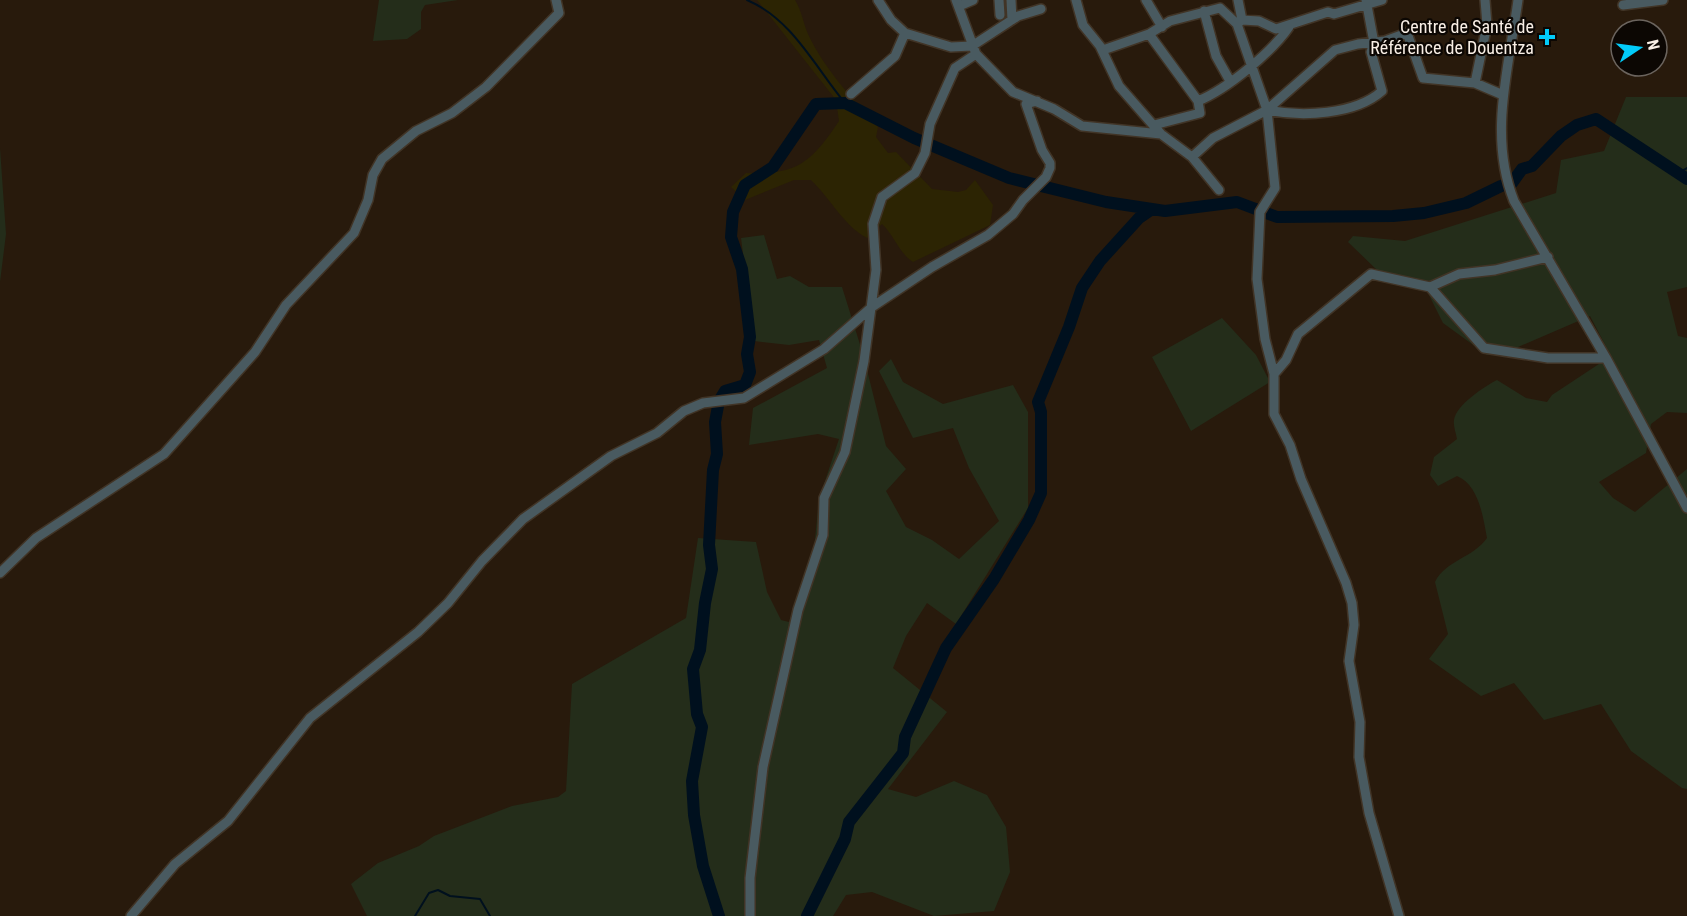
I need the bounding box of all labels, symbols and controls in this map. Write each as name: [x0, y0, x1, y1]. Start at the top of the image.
place label: Centre de Santé de Référence de Douentza: [1370, 16, 1534, 58]
north arrow: [1609, 18, 1669, 78]
marker: Centre de Santé de Référence de Douentza: [1538, 28, 1556, 46]
text: N: [1643, 38, 1663, 52]

